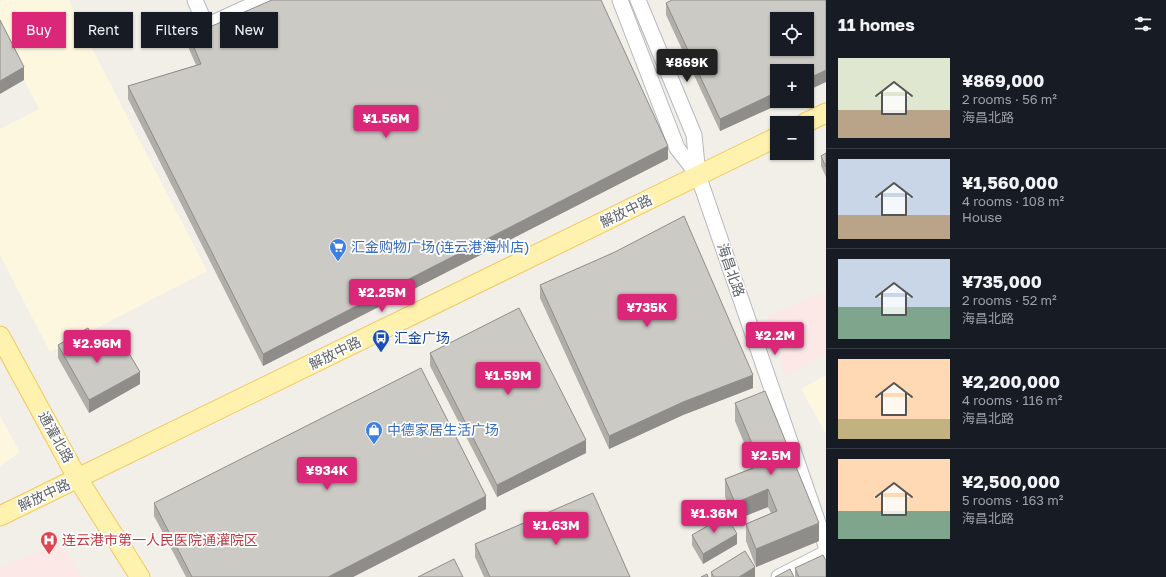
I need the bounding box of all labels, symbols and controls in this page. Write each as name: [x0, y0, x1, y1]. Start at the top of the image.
chip: Buy: [12, 12, 66, 48]
chip: Rent: [74, 12, 133, 48]
chip: Filters: [141, 12, 212, 48]
chip: New: [220, 12, 278, 48]
map controls: [770, 12, 814, 160]
button: locate: [770, 12, 814, 56]
icon: filters: [1132, 13, 1154, 35]
text: 11 homes: [838, 14, 915, 35]
pin: ¥869K: [659, 49, 715, 83]
text: ¥869K: [666, 54, 708, 70]
button: +: [770, 64, 814, 108]
text: ¥869,000: [962, 70, 1044, 91]
icon: home: [870, 74, 918, 122]
text: 2 rooms · 56 m²: [962, 91, 1057, 107]
pin: ¥1.56M: [353, 105, 419, 139]
text: 海昌北路: [962, 109, 1014, 125]
text: ¥1.56M: [362, 110, 410, 126]
button: −: [770, 116, 814, 160]
text: ¥1,560,000: [962, 172, 1058, 193]
icon: home: [870, 175, 918, 223]
street label: 解放中路: [597, 191, 655, 230]
text: 4 rooms · 108 m²: [962, 193, 1064, 209]
text: House: [962, 209, 1002, 225]
supermarket icon: 汇金购物广场(连云港海州店): [328, 237, 348, 262]
place label: 汇金购物广场(连云港海州店): [351, 238, 530, 255]
street label: 海昌北路: [714, 241, 749, 299]
text: ¥735,000: [962, 271, 1042, 292]
icon: home: [870, 275, 918, 323]
pin: ¥2.25M: [349, 279, 415, 313]
text: ¥2.25M: [358, 284, 406, 300]
text: 2 rooms · 52 m²: [962, 292, 1057, 308]
pin: ¥735K: [619, 294, 675, 328]
text: ¥735K: [627, 299, 667, 315]
text: 海昌北路: [962, 310, 1014, 326]
pin: ¥2.2M: [747, 322, 803, 356]
text: ¥2.2M: [755, 327, 795, 343]
bus stop icon: 汇金广场: [371, 328, 391, 353]
place label: 汇金广场: [394, 329, 450, 346]
pin: ¥2.96M: [64, 330, 130, 364]
street label: 解放中路: [306, 333, 364, 372]
text: ¥2.96M: [73, 335, 121, 351]
pin: ¥1.59M: [475, 362, 541, 396]
text: ¥1.59M: [484, 367, 532, 383]
text: ¥2,200,000: [962, 371, 1060, 392]
icon: home: [870, 375, 918, 423]
text: 4 rooms · 116 m²: [962, 392, 1062, 408]
street label: 通灌北路: [35, 408, 77, 465]
text: 海昌北路: [962, 410, 1014, 426]
shop icon: 中德家居生活广场: [364, 420, 384, 445]
place label: 中德家居生活广场: [387, 421, 499, 438]
pin: ¥2.5M: [743, 442, 799, 476]
text: ¥2.5M: [751, 447, 791, 463]
pin: ¥934K: [299, 457, 355, 491]
text: ¥934K: [306, 462, 348, 478]
text: ¥2,500,000: [962, 471, 1060, 492]
street label: 解放中路: [15, 475, 73, 514]
icon: home: [870, 475, 918, 523]
text: 5 rooms · 163 m²: [962, 492, 1063, 508]
pin: ¥1.36M: [681, 500, 747, 534]
text: ¥1.36M: [690, 505, 738, 521]
text: 海昌北路: [962, 510, 1014, 526]
pin: ¥1.63M: [523, 512, 589, 546]
text: ¥1.63M: [532, 517, 580, 533]
hospital icon: 连云港市第一人民医院通灌院区: [39, 530, 59, 555]
place label: 连云港市第一人民医院通灌院区: [62, 531, 258, 548]

